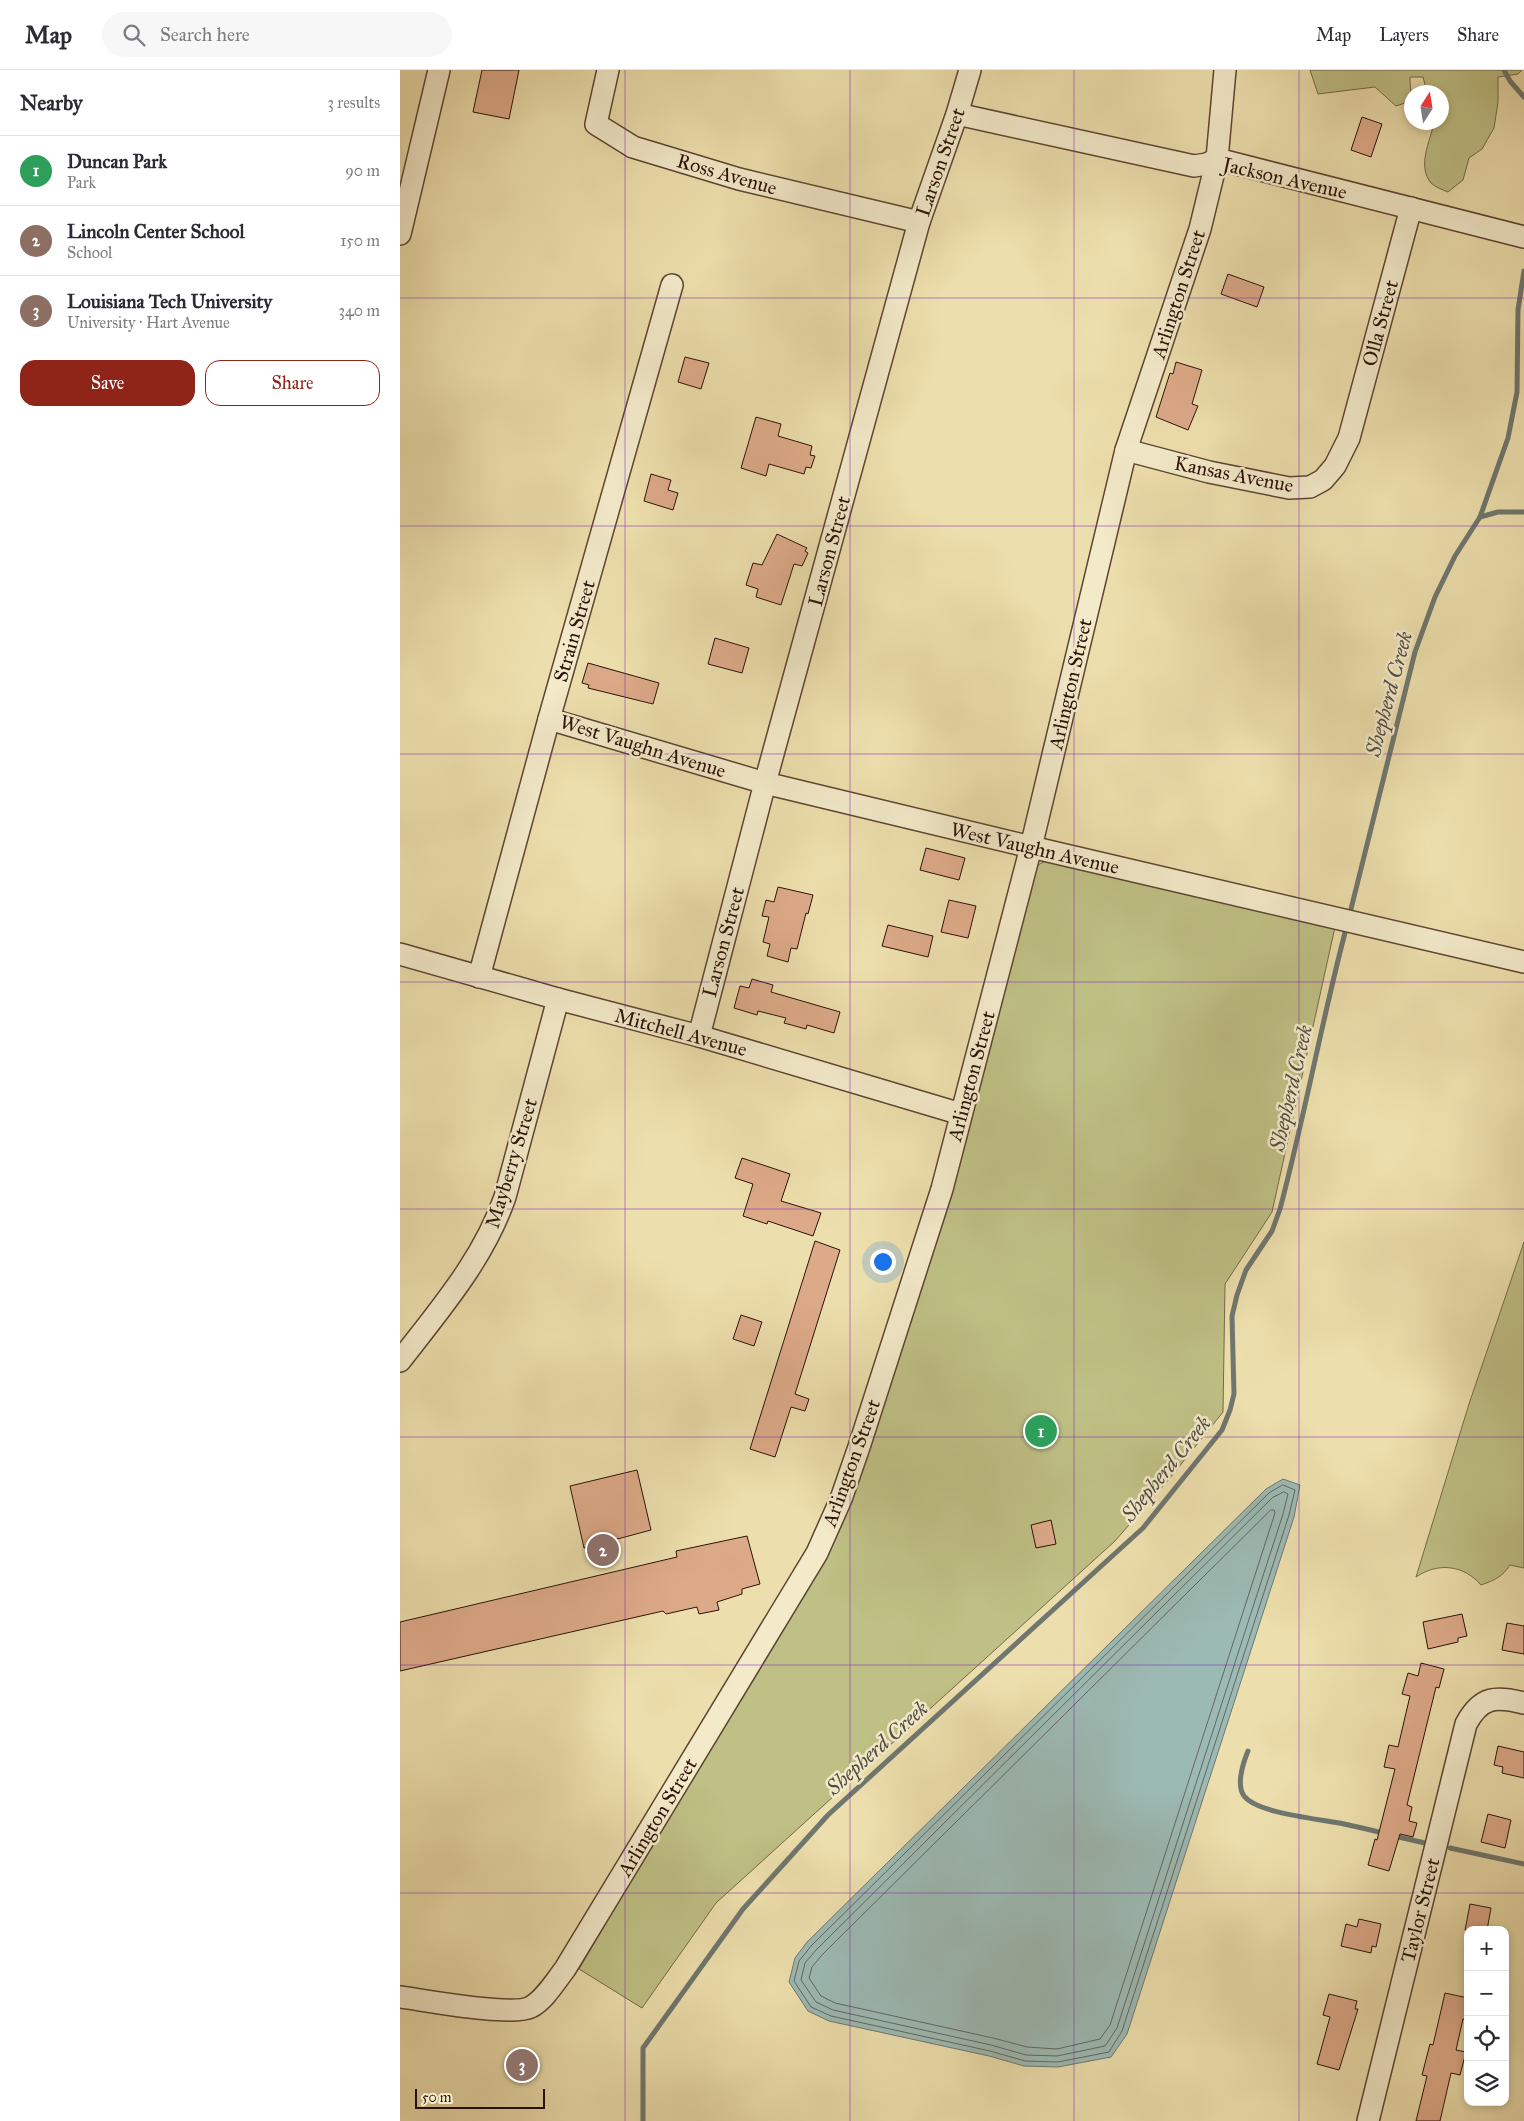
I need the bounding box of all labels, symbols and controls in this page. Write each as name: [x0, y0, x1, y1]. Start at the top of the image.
search box: [102, 12, 452, 57]
text: Map: [25, 20, 72, 50]
icon: search: [120, 21, 148, 49]
text: Search here: [160, 23, 250, 46]
text: Map: [1316, 24, 1351, 46]
text: Layers: [1379, 24, 1429, 46]
text: Share: [1457, 24, 1499, 46]
north arrow: [1404, 85, 1449, 130]
text: Nearby: [20, 90, 83, 116]
text: 3 results: [327, 93, 380, 112]
street label: Larson Street: [910, 105, 970, 219]
street label: Ross Avenue: [674, 148, 780, 200]
text: Duncan Park: [67, 150, 167, 173]
street label: Jackson Avenue: [1219, 152, 1349, 205]
text: 1: [33, 161, 39, 180]
text: 90 m: [345, 161, 380, 180]
text: Park: [67, 173, 96, 192]
text: Lincoln Center School: [67, 220, 245, 243]
street label: Arlington Street: [1146, 227, 1211, 363]
text: 2: [32, 231, 40, 250]
text: 150 m: [340, 231, 380, 250]
text: School: [67, 243, 112, 262]
street label: Olla Street: [1357, 277, 1403, 369]
text: Louisiana Tech University: [67, 290, 272, 313]
text: 3: [33, 301, 39, 320]
text: 340 m: [338, 301, 380, 320]
text: University · Hart Avenue: [67, 313, 230, 332]
button: Save: [20, 360, 195, 406]
button: Share: [205, 360, 380, 406]
street label: Kansas Avenue: [1172, 451, 1296, 497]
street label: Larson Street: [803, 493, 855, 609]
street label: Strain Street: [548, 577, 600, 685]
street label: Arlington Street: [1043, 616, 1098, 753]
water label: Shepherd Creek: [1360, 628, 1418, 760]
street label: West Vaughn Avenue: [557, 709, 729, 784]
street label: West Vaughn Avenue: [948, 817, 1122, 880]
street label: Larson Street: [697, 884, 749, 1000]
street label: Mitchell Avenue: [612, 1003, 750, 1061]
street label: Arlington Street: [942, 1008, 1001, 1145]
water label: Shepherd Creek: [1264, 1022, 1318, 1155]
street label: Mayberry Street: [480, 1095, 542, 1231]
your location: [870, 1249, 896, 1275]
street label: Arlington Street: [816, 1396, 886, 1531]
water label: Shepherd Creek: [1115, 1410, 1217, 1528]
pin: 1: [1025, 1412, 1057, 1450]
pin: 2: [587, 1531, 619, 1569]
water label: Shepherd Creek: [820, 1695, 934, 1801]
street label: Arlington Street: [612, 1753, 703, 1882]
street label: Taylor Street: [1395, 1855, 1445, 1965]
map controls: [1464, 1926, 1509, 2106]
button: +: [1464, 1926, 1509, 1971]
button: −: [1464, 1971, 1509, 2016]
button: locate: [1464, 2016, 1509, 2061]
pin: 3: [506, 2046, 538, 2084]
button: layers: [1464, 2061, 1509, 2106]
scale bar: [415, 2086, 545, 2109]
text: 50 m: [422, 2089, 451, 2106]

